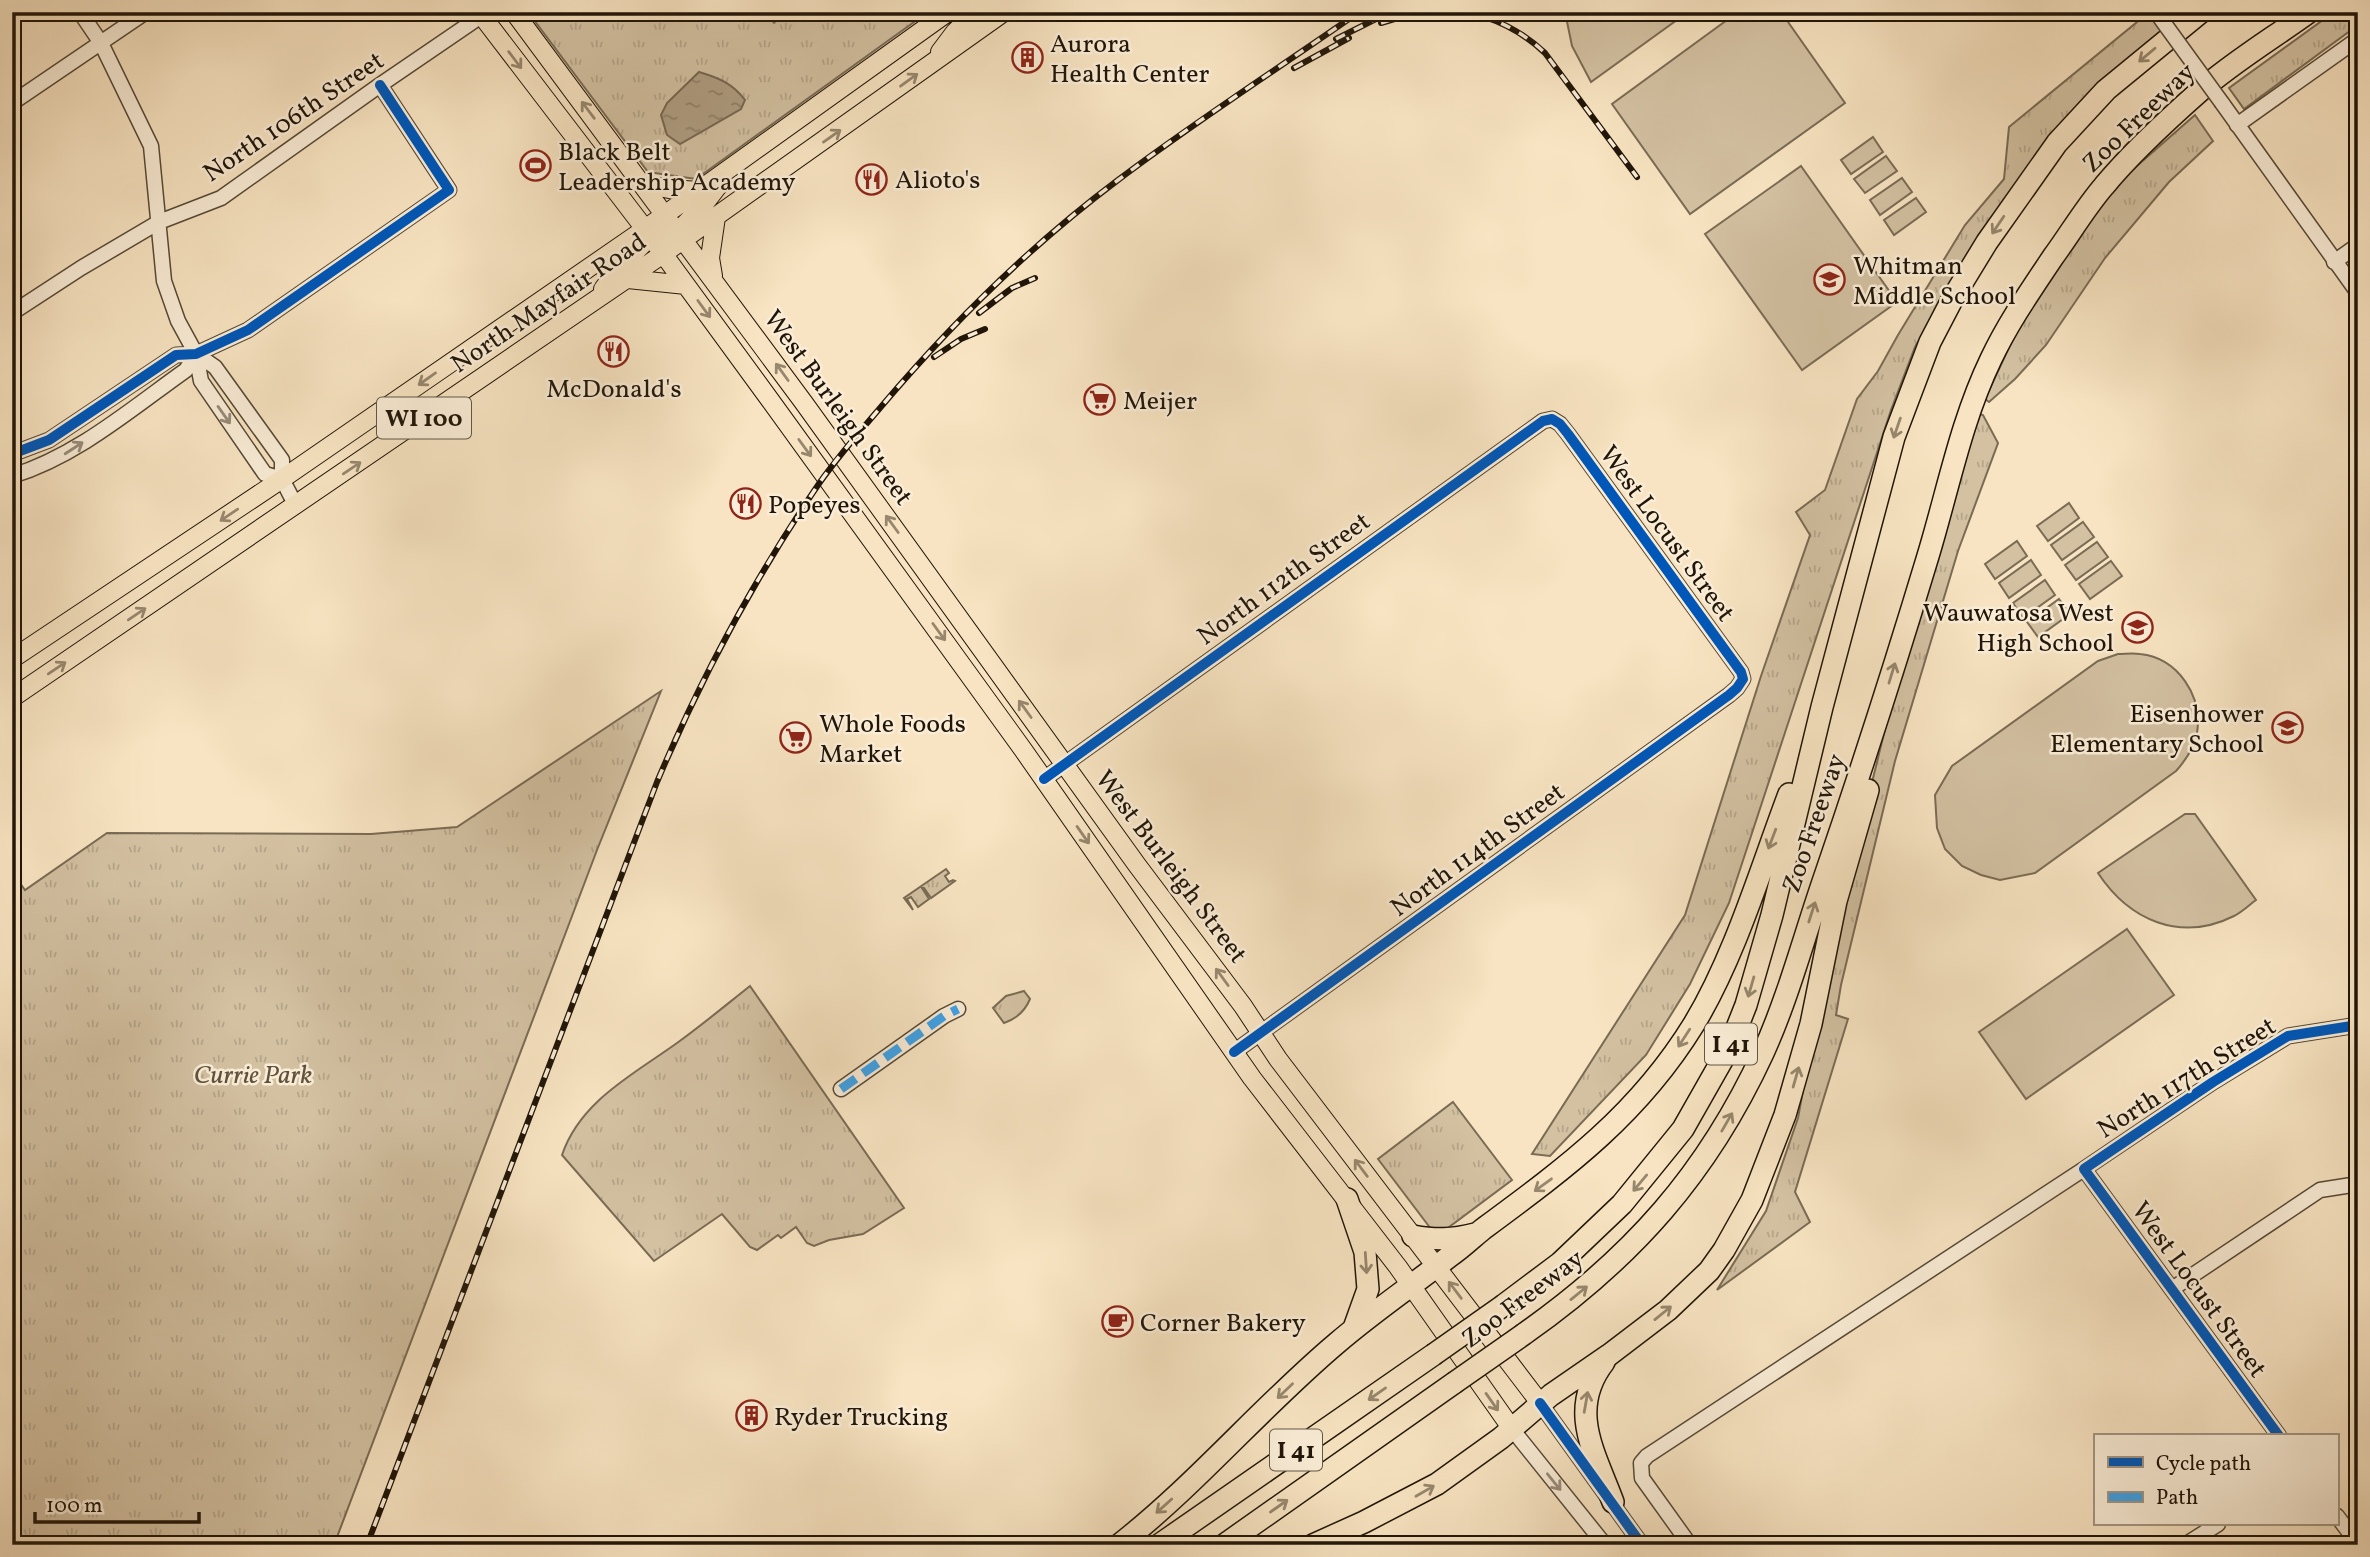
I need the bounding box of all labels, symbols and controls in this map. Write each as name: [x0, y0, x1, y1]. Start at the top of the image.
place label: Aurora Health Center: [1050, 27, 1209, 93]
building icon: Aurora Health Center: [1010, 41, 1044, 75]
street label: North 106th Street: [197, 44, 392, 192]
one-way arrow: [2139, 47, 2157, 62]
one-way arrow: [507, 50, 522, 68]
street label: Zoo Freeway: [2075, 55, 2204, 182]
one-way arrow: [899, 73, 917, 88]
one-way arrow: [581, 101, 595, 120]
one-way arrow: [822, 129, 841, 143]
place label: Black Belt Leadership Academy: [558, 135, 796, 201]
sports icon: Black Belt Leadership Academy: [518, 149, 552, 183]
restaurant icon: Alioto's: [855, 162, 889, 196]
place label: Alioto's: [895, 163, 980, 199]
one-way arrow: [1991, 215, 2006, 234]
street label: North Mayfair Road: [444, 225, 654, 383]
place label: Whitman Middle School: [1853, 249, 2016, 315]
school or university icon: Whitman Middle School: [1813, 263, 1847, 297]
one-way arrow: [696, 299, 711, 318]
street label: West Burleigh Street: [754, 303, 921, 513]
restaurant icon: McDonald's: [597, 335, 631, 369]
one-way arrow: [774, 363, 789, 382]
one-way arrow: [418, 372, 437, 386]
place label: McDonald's: [546, 372, 682, 408]
supermarket icon: Meijer: [1083, 383, 1117, 417]
place label: Meijer: [1123, 384, 1197, 420]
road number: WI 100: [377, 398, 471, 438]
one-way arrow: [217, 405, 231, 424]
one-way arrow: [1890, 416, 1902, 438]
one-way arrow: [798, 438, 812, 457]
street label: West Locust Street: [1590, 439, 1743, 630]
one-way arrow: [64, 440, 83, 455]
one-way arrow: [342, 461, 361, 475]
restaurant icon: Popeyes: [728, 487, 762, 521]
place label: Popeyes: [768, 488, 861, 524]
street label: North 112th Street: [1190, 505, 1378, 655]
one-way arrow: [220, 507, 239, 522]
one-way arrow: [884, 515, 899, 534]
place label: Wauwatosa West High School: [1922, 596, 2114, 662]
one-way arrow: [127, 607, 147, 621]
school or university icon: Wauwatosa West High School: [2120, 610, 2154, 644]
one-way arrow: [932, 622, 946, 641]
one-way arrow: [47, 661, 66, 675]
one-way arrow: [1887, 662, 1900, 684]
place label: Eisenhower Elementary School: [2050, 697, 2264, 763]
one-way arrow: [1018, 700, 1032, 719]
place label: Whole Foods Market: [819, 707, 966, 773]
school or university icon: Eisenhower Elementary School: [2270, 711, 2304, 745]
supermarket icon: Whole Foods Market: [779, 721, 813, 755]
street label: Zoo Freeway: [1774, 749, 1855, 898]
street label: West Burleigh Street: [1086, 763, 1255, 971]
street label: North 114th Street: [1384, 775, 1573, 926]
one-way arrow: [1076, 825, 1090, 844]
one-way arrow: [1765, 828, 1777, 850]
one-way arrow: [1806, 901, 1819, 923]
one-way arrow: [1215, 968, 1230, 987]
one-way arrow: [1744, 975, 1757, 997]
street label: North 117th Street: [2091, 1009, 2283, 1148]
road number: I 41: [1705, 1024, 1757, 1064]
one-way arrow: [1677, 1027, 1691, 1047]
park label: Currie Park: [194, 1058, 312, 1094]
one-way arrow: [1791, 1066, 1804, 1088]
one-way arrow: [1720, 1113, 1734, 1133]
one-way arrow: [1353, 1159, 1368, 1178]
one-way arrow: [1632, 1173, 1648, 1191]
one-way arrow: [1534, 1178, 1553, 1193]
street label: West Locust Street: [2122, 1195, 2275, 1386]
street label: Zoo Freeway: [1455, 1242, 1592, 1358]
one-way arrow: [1360, 1252, 1373, 1274]
one-way arrow: [1448, 1280, 1463, 1299]
one-way arrow: [1569, 1286, 1587, 1301]
cafe icon: Corner Bakery: [1100, 1305, 1134, 1339]
place label: Corner Bakery: [1140, 1306, 1306, 1342]
one-way arrow: [1654, 1306, 1672, 1321]
one-way arrow: [1277, 1382, 1294, 1399]
one-way arrow: [1368, 1386, 1387, 1401]
one-way arrow: [1580, 1391, 1594, 1414]
one-way arrow: [1485, 1392, 1499, 1411]
building icon: Ryder Trucking: [734, 1399, 768, 1433]
place label: Ryder Trucking: [774, 1400, 948, 1436]
road number: I 41: [1270, 1430, 1322, 1470]
legend: [2094, 1434, 2338, 1526]
text: Cycle path: [2156, 1450, 2251, 1479]
one-way arrow: [1547, 1473, 1562, 1491]
scale bar: [35, 1480, 200, 1524]
one-way arrow: [1415, 1484, 1435, 1498]
text: Path: [2156, 1484, 2198, 1513]
text: 100 m: [46, 1492, 103, 1521]
one-way arrow: [1155, 1498, 1173, 1514]
one-way arrow: [1269, 1499, 1288, 1513]

